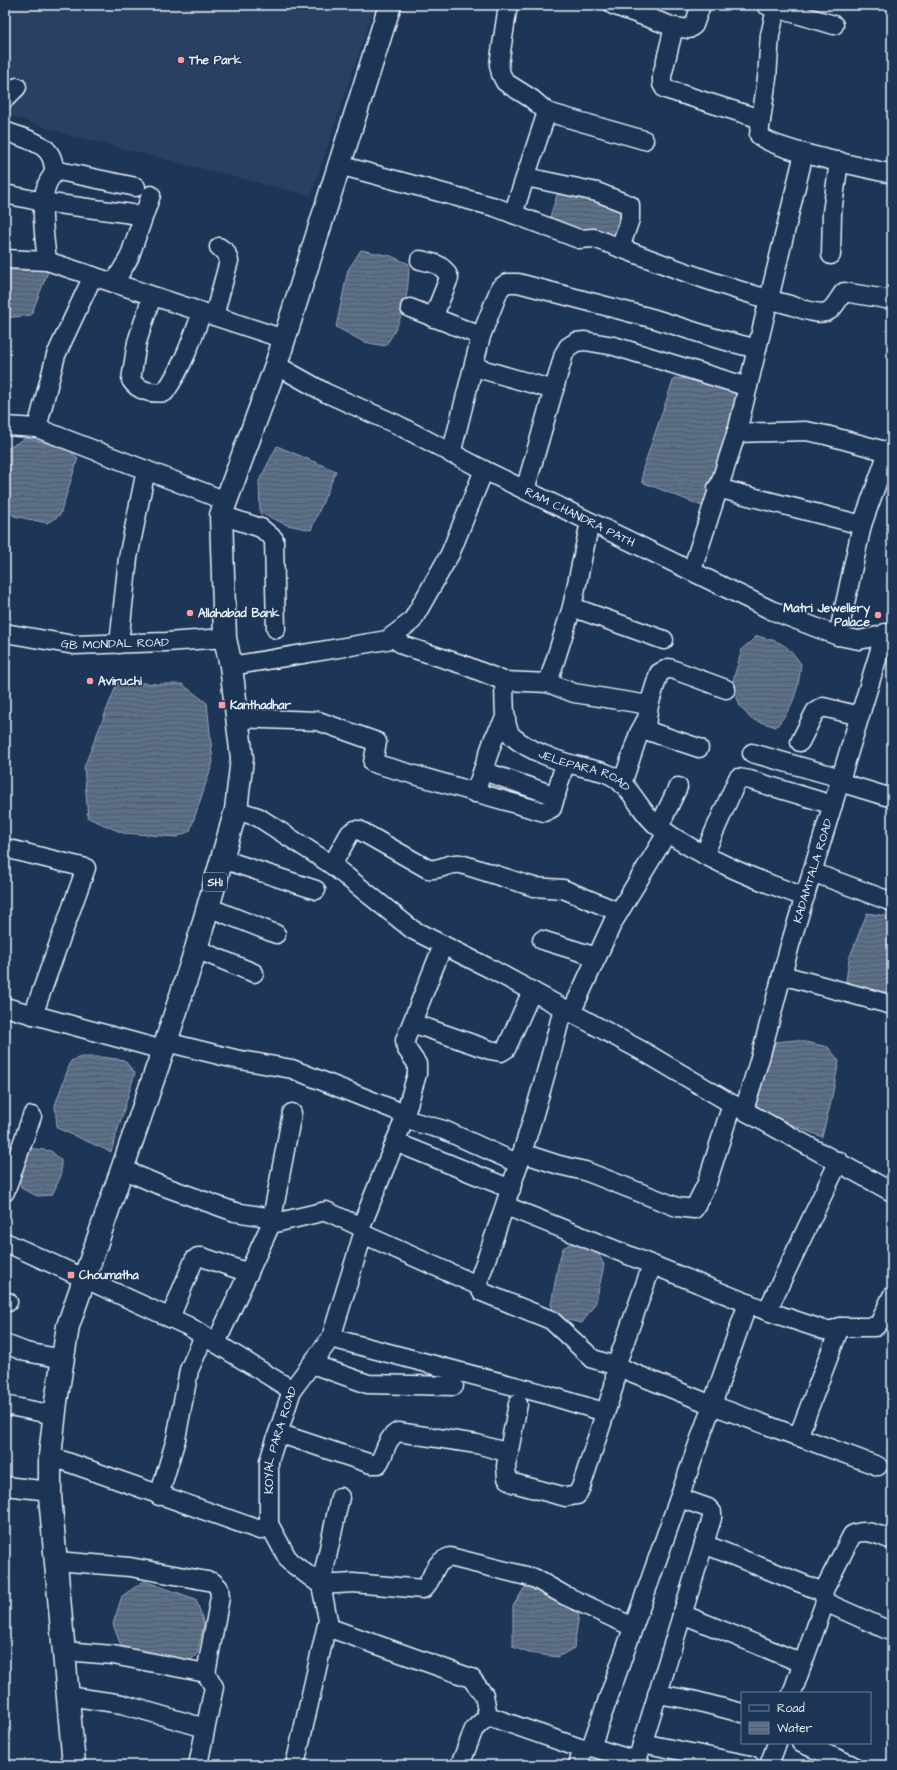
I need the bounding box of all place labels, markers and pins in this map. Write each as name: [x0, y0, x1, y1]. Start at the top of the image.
place label: The Park: [188, 52, 242, 69]
marker: The Park: [176, 55, 186, 65]
place label: Matri Jewellery Palace: [783, 600, 871, 631]
place label: Allahabad Bank: [198, 605, 280, 622]
marker: Allahabad Bank: [185, 608, 195, 618]
marker: Matri Jewellery Palace: [873, 610, 883, 620]
place label: Aviruchi: [98, 673, 142, 690]
marker: Aviruchi: [85, 676, 95, 686]
place label: Kanthadhar: [230, 697, 291, 714]
marker: Kanthadhar: [217, 700, 227, 710]
place label: Choumatha: [79, 1267, 140, 1284]
marker: Choumatha: [66, 1270, 76, 1280]

